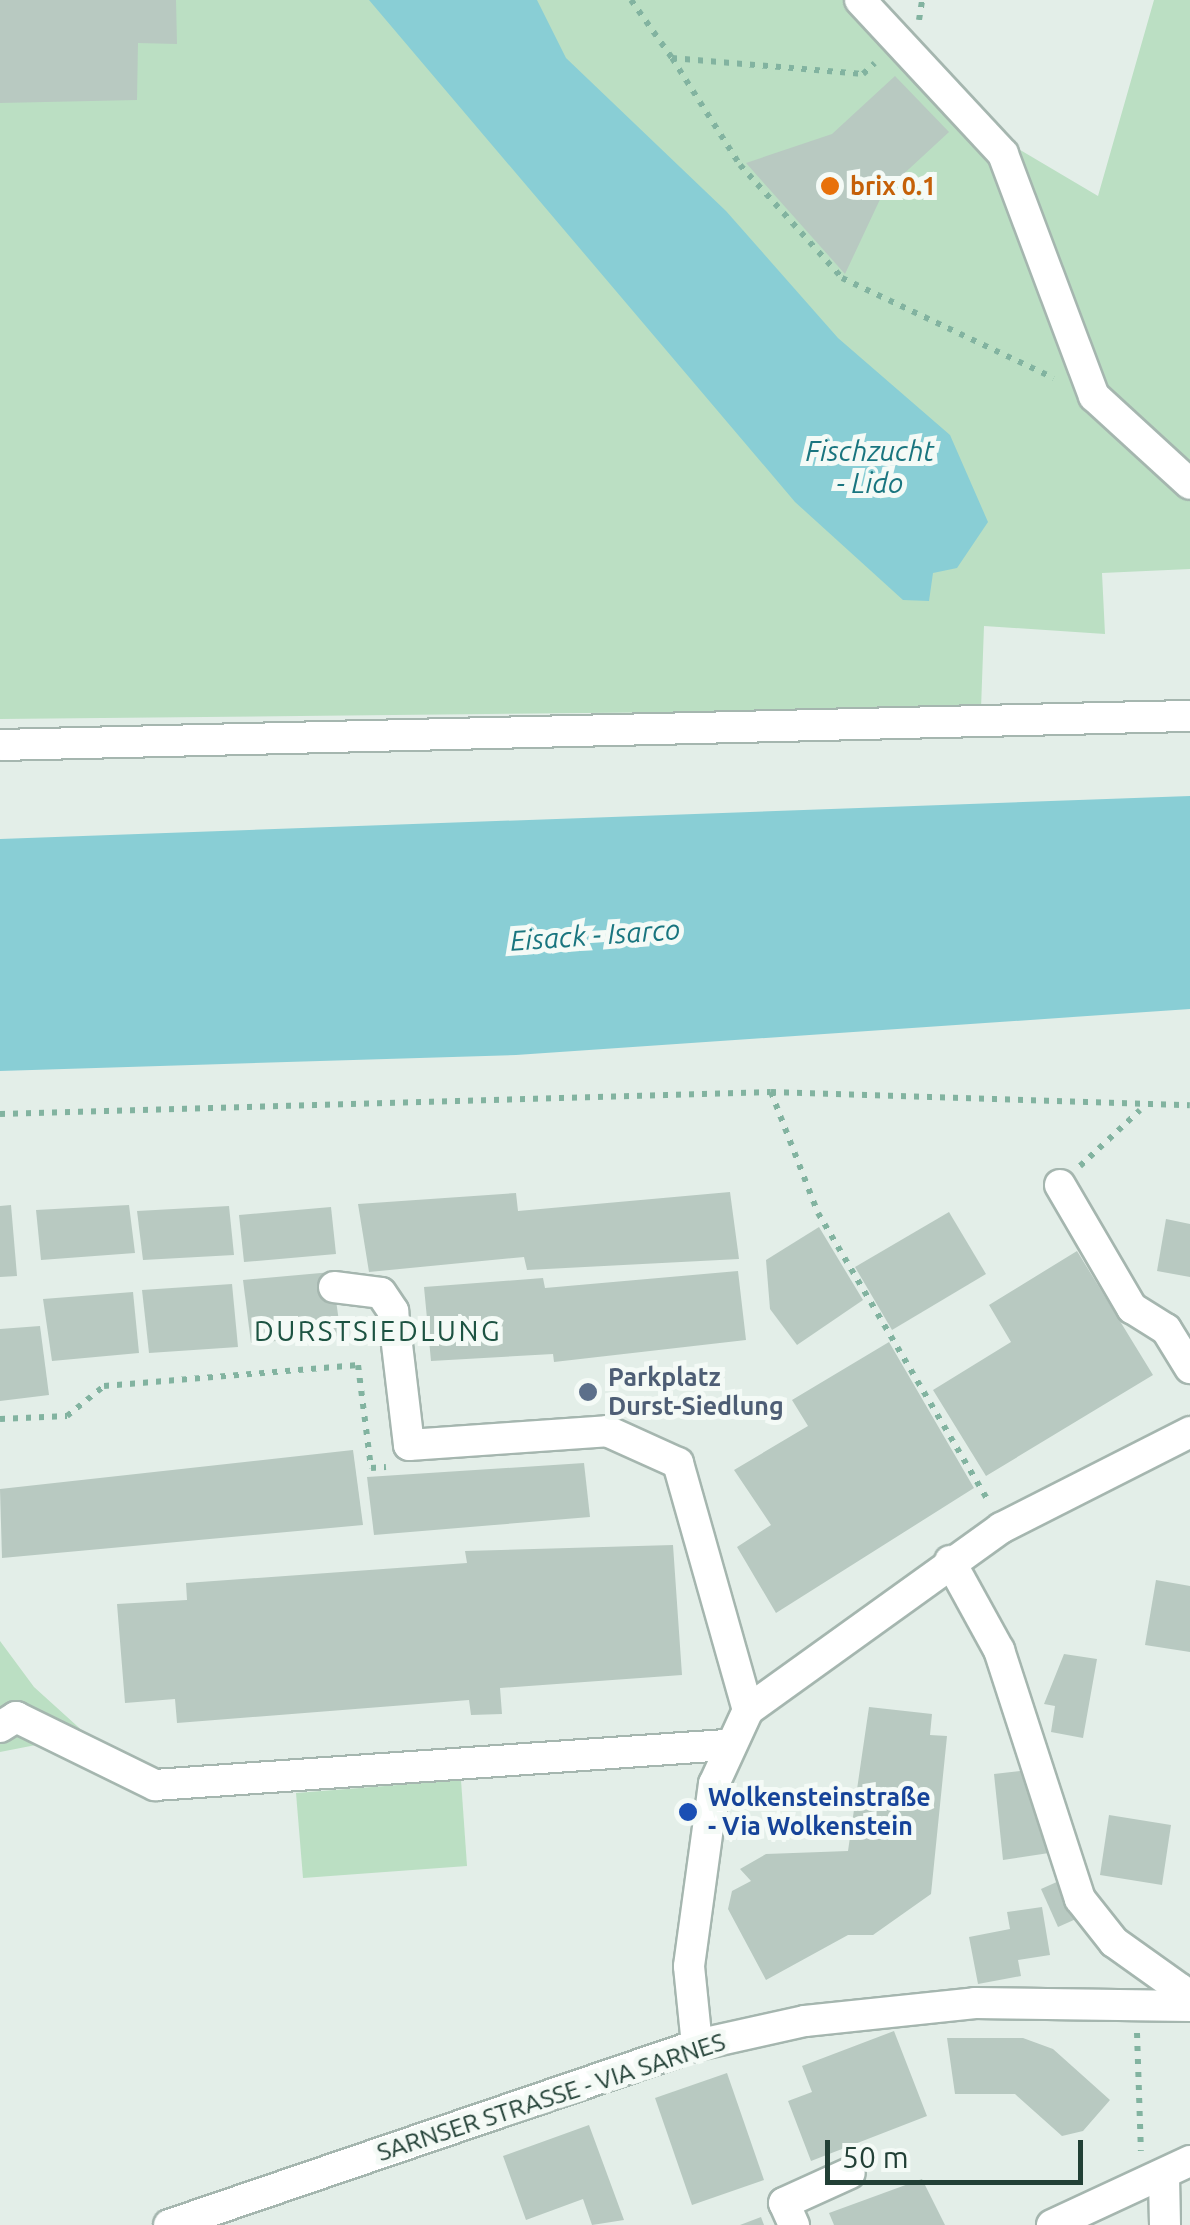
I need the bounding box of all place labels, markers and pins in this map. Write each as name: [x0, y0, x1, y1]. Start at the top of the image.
place label: brix 0.1: [850, 171, 936, 201]
marker: brix 0.1: [819, 175, 841, 197]
place label: Parkplatz Durst-Siedlung: [608, 1363, 784, 1422]
marker: Parkplatz Durst-Siedlung: [577, 1381, 599, 1403]
place label: Wolkensteinstraße - Via Wolkenstein: [708, 1783, 931, 1842]
marker: Wolkensteinstraße - Via Wolkenstein: [677, 1801, 699, 1823]

